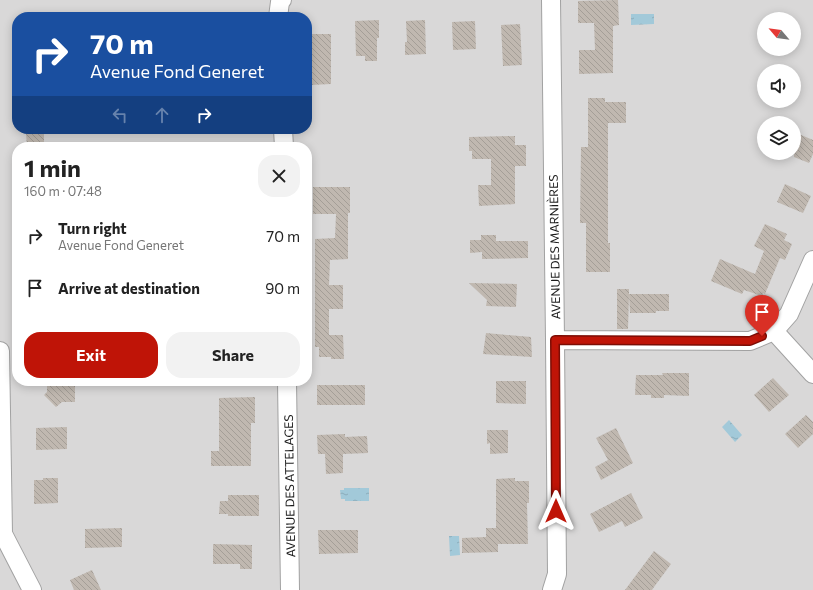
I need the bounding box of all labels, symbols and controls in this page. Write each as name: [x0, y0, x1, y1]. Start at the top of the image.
north arrow: [757, 12, 801, 56]
map controls: [757, 12, 801, 160]
text: 70 m: [90, 26, 154, 60]
icon: right: [24, 28, 76, 80]
text: Avenue Fond Generet: [90, 60, 264, 82]
button: sound: [757, 64, 801, 108]
icon: left: [109, 104, 131, 126]
icon: ahead: [151, 104, 173, 126]
icon: right: [193, 104, 215, 126]
button: layers: [757, 116, 801, 160]
text: 1 min: [24, 153, 81, 182]
button: close: [258, 155, 300, 197]
street label: AVENUE DES MARNIÈRES: [546, 174, 562, 320]
text: 160 m · 07:48: [24, 183, 102, 199]
text: Turn right: [58, 219, 127, 237]
icon: right: [24, 225, 46, 247]
text: 70 m: [266, 227, 300, 245]
text: Avenue Fond Generet: [58, 237, 184, 253]
icon: arrive: [24, 277, 46, 299]
text: Arrive at destination: [58, 279, 200, 297]
text: 90 m: [265, 279, 300, 297]
pin: [745, 295, 779, 336]
icon: arrive: [751, 301, 773, 323]
button: Exit: [24, 332, 158, 378]
button: Share: [166, 332, 300, 378]
street label: AVENUE DES ATTELAGES: [281, 414, 297, 558]
position arrow: [535, 490, 577, 532]

